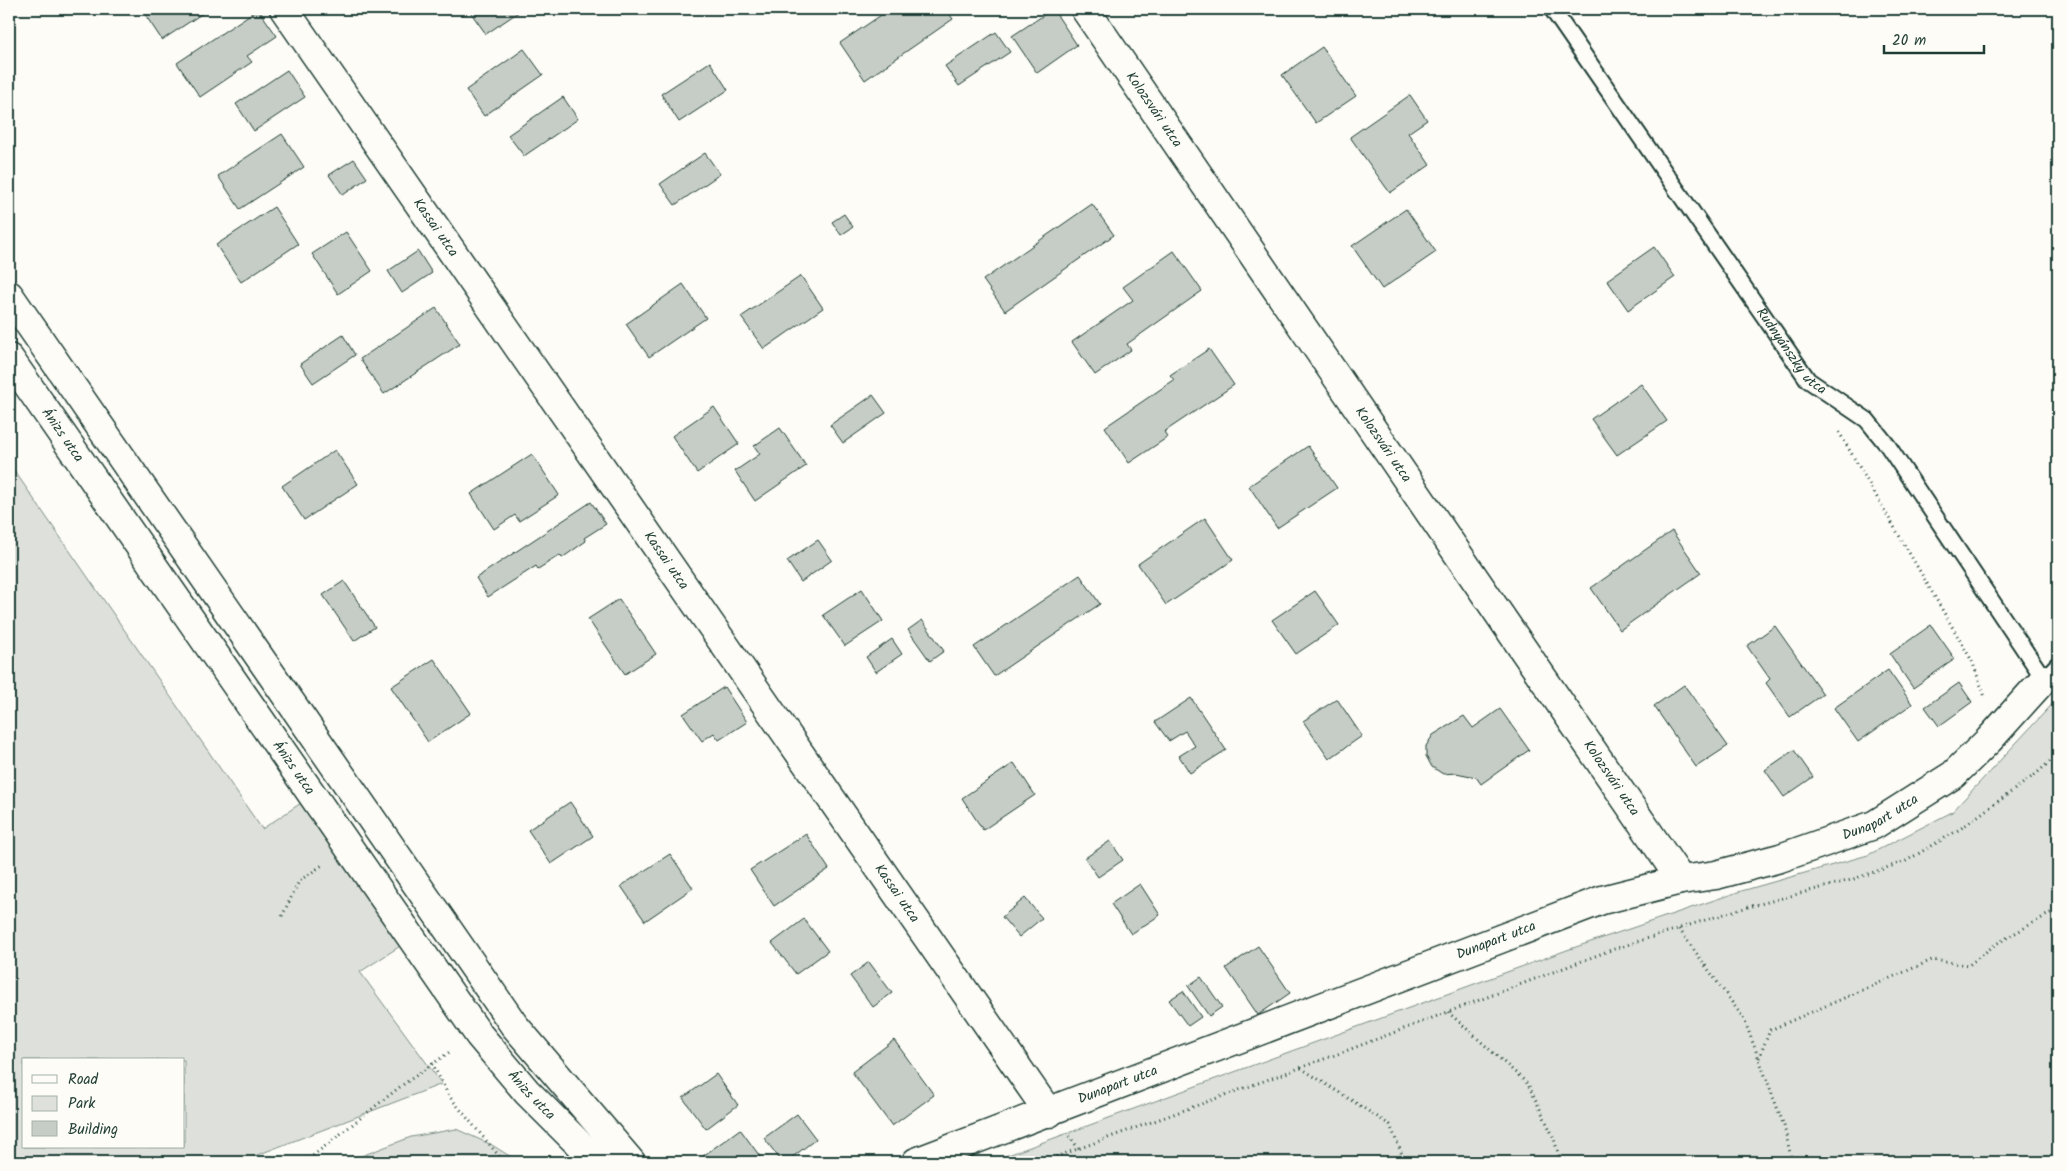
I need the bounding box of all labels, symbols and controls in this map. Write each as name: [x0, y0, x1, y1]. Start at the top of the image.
scale bar: [1884, 22, 1984, 54]
text: 20 m: [1892, 29, 1926, 53]
street label: Kolozsvári utca: [1120, 67, 1188, 152]
street label: Kassai utca: [407, 194, 464, 262]
street label: Rudnyánszky utca: [1750, 303, 1831, 400]
street label: Kolozsvári utca: [1349, 402, 1417, 487]
street label: Ánizs utca: [36, 403, 89, 467]
street label: Kassai utca: [638, 527, 694, 594]
street label: Ánizs utca: [267, 736, 320, 800]
street label: Kolozsvári utca: [1577, 736, 1645, 821]
street label: Dunapart utca: [1839, 789, 1923, 846]
street label: Kassai utca: [869, 859, 925, 927]
street label: Dunapart utca: [1453, 915, 1539, 966]
legend: [22, 1058, 185, 1148]
street label: Dunapart utca: [1075, 1060, 1161, 1110]
street label: Ánizs utca: [502, 1065, 560, 1125]
text: Road: [68, 1068, 99, 1092]
text: Park: [68, 1092, 96, 1116]
text: Building: [68, 1118, 118, 1142]

